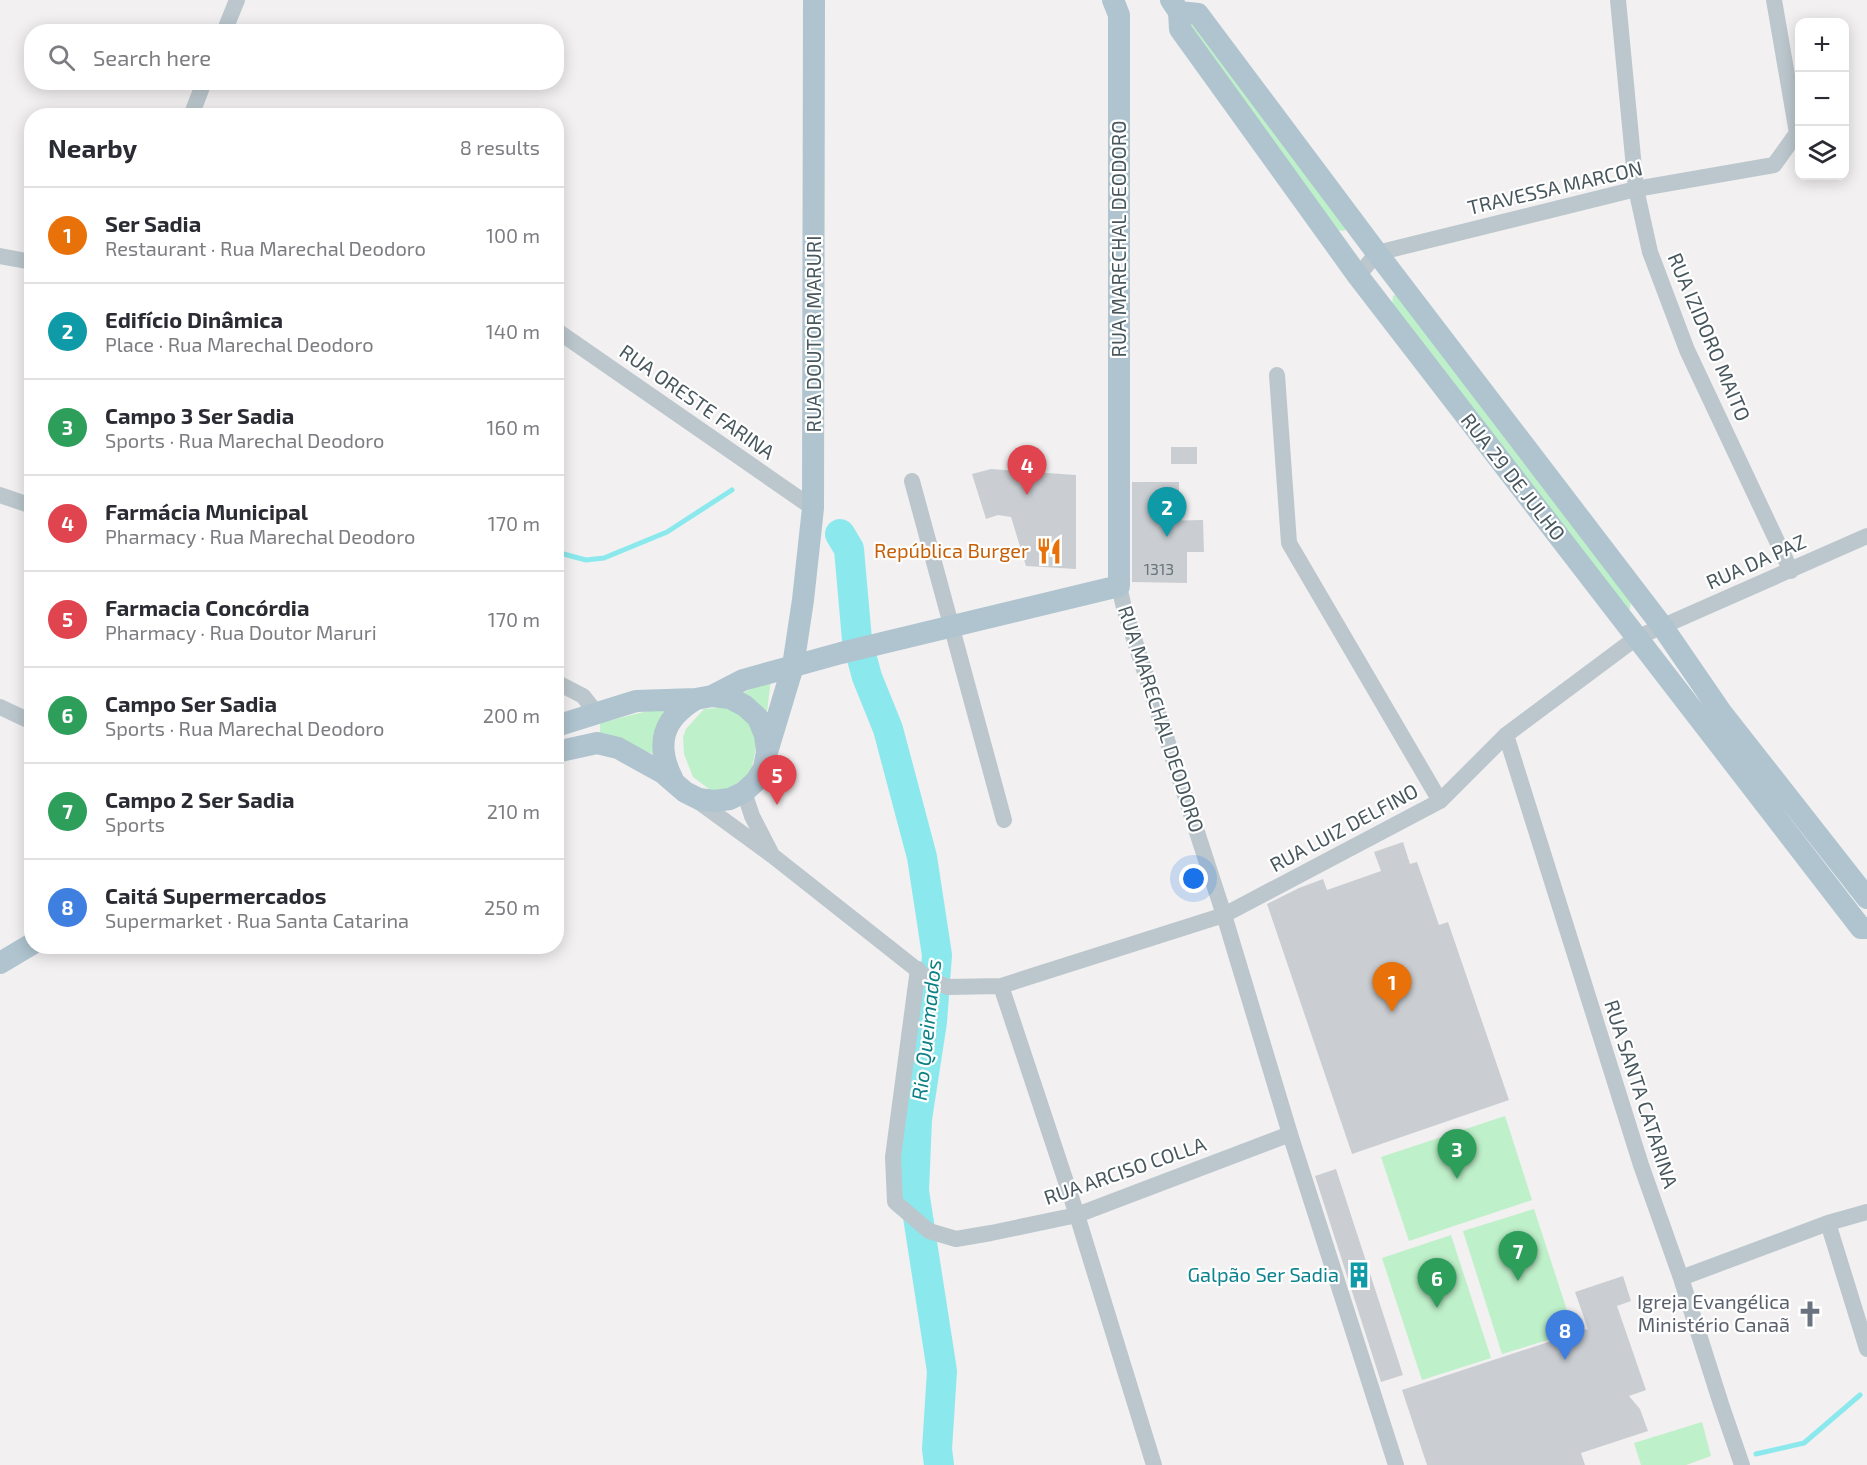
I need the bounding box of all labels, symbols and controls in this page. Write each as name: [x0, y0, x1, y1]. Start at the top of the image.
map controls: [1795, 18, 1849, 180]
button: +: [1795, 18, 1849, 72]
search box: [24, 24, 564, 90]
icon: search: [45, 41, 78, 74]
text: Search here: [93, 44, 211, 70]
button: −: [1795, 72, 1849, 126]
street label: RUA MARECHAL DEODORO: [1106, 121, 1130, 358]
button: layers: [1795, 126, 1849, 180]
text: Nearby: [48, 132, 137, 163]
text: 8 results: [460, 135, 540, 159]
street label: TRAVESSA MARCON: [1465, 155, 1645, 219]
text: Ser Sadia: [105, 210, 201, 236]
text: 1: [63, 223, 72, 247]
text: 100 m: [486, 223, 540, 247]
text: Restaurant · Rua Marechal Deodoro: [105, 236, 426, 260]
street label: RUA DOUTOR MARURI: [801, 236, 825, 432]
street label: RUA IZIDORO MAITO: [1664, 249, 1756, 424]
text: Edifício Dinâmica: [105, 306, 283, 332]
text: 2: [62, 319, 73, 343]
text: 140 m: [486, 319, 540, 343]
text: Place · Rua Marechal Deodoro: [105, 332, 374, 356]
street label: RUA ORESTE FARINA: [615, 339, 780, 464]
text: Campo 3 Ser Sadia: [105, 402, 294, 428]
street label: RUA 29 DE JULHO: [1457, 408, 1571, 545]
text: 3: [62, 415, 73, 439]
text: 160 m: [487, 415, 540, 439]
text: Sports · Rua Marechal Deodoro: [105, 428, 384, 452]
pin: 4: [1008, 446, 1046, 495]
pin: 2: [1148, 488, 1186, 537]
text: Farmácia Municipal: [105, 498, 308, 524]
text: 4: [61, 511, 74, 535]
text: 170 m: [488, 511, 540, 535]
text: Pharmacy · Rua Marechal Deodoro: [105, 524, 415, 548]
street label: RUA DA PAZ: [1702, 528, 1809, 594]
restaurant icon: República Burger: [1034, 536, 1064, 566]
place label: República Burger: [874, 538, 1029, 562]
house number: 1313: [1144, 559, 1174, 578]
text: Farmacia Concórdia: [105, 594, 309, 620]
street label: RUA MARECHAL DEODORO: [1114, 602, 1210, 835]
text: 5: [62, 607, 73, 631]
text: 170 m: [488, 607, 540, 631]
text: Pharmacy · Rua Doutor Maruri: [105, 620, 377, 644]
text: Campo Ser Sadia: [105, 690, 277, 716]
text: 6: [62, 703, 73, 727]
text: 200 m: [483, 703, 540, 727]
text: Sports · Rua Marechal Deodoro: [105, 716, 384, 740]
pin: 5: [758, 756, 796, 805]
street label: RUA LUIZ DELFINO: [1265, 778, 1422, 876]
text: Campo 2 Ser Sadia: [105, 786, 295, 812]
text: 7: [62, 799, 73, 823]
text: 210 m: [487, 799, 540, 823]
text: Sports: [105, 812, 165, 836]
your location: [1179, 864, 1208, 893]
text: Caitá Supermercados: [105, 882, 326, 908]
text: 8: [61, 895, 74, 919]
text: 250 m: [484, 895, 540, 919]
text: Supermarket · Rua Santa Catarina: [105, 908, 409, 932]
water label: Rio Queimados: [906, 958, 946, 1102]
pin: 1: [1372, 962, 1412, 1012]
street label: RUA SANTA CATARINA: [1600, 997, 1684, 1191]
pin: 3: [1438, 1130, 1476, 1179]
street label: RUA ARCISO COLLA: [1041, 1131, 1209, 1209]
pin: 7: [1498, 1232, 1538, 1281]
pin: 6: [1418, 1258, 1456, 1308]
building icon: Galpão Ser Sadia: [1344, 1260, 1374, 1290]
place label: Galpão Ser Sadia: [1188, 1262, 1339, 1286]
place label: Igreja Evangélica Ministério Canaã: [1637, 1289, 1790, 1336]
church icon: Igreja Evangélica Ministério Canaã: [1795, 1299, 1825, 1329]
pin: 8: [1546, 1310, 1584, 1360]

